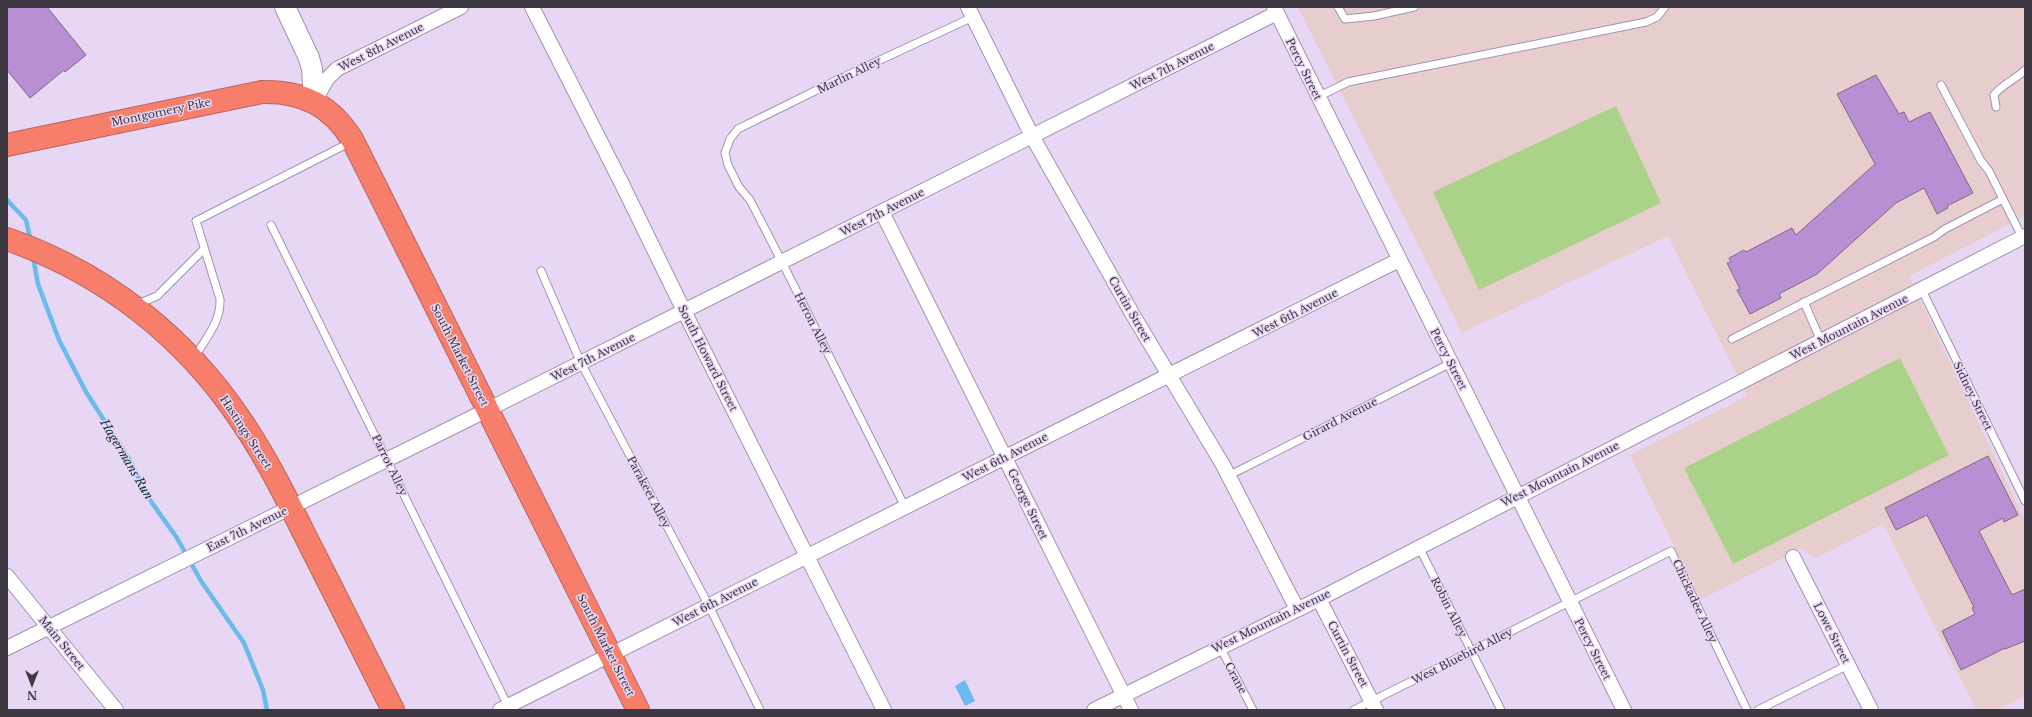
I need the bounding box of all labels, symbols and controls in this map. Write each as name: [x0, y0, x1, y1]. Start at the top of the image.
street label: West 8th Avenue: [335, 19, 426, 75]
street label: Percy Street: [1283, 36, 1325, 103]
street label: West 7th Avenue: [1127, 39, 1216, 94]
street label: Marlin Alley: [815, 53, 883, 97]
street label: Montgomery Pike: [110, 95, 212, 129]
street label: West 7th Avenue: [837, 185, 926, 240]
street label: Curtin Street: [1106, 274, 1155, 345]
street label: West 6th Avenue: [1249, 285, 1340, 341]
street label: Heron Alley: [791, 290, 835, 356]
street label: West Mountain Avenue: [1787, 291, 1910, 363]
street label: South Market Street: [428, 302, 492, 409]
street label: South Howard Street: [675, 302, 741, 414]
street label: Percy Street: [1427, 326, 1471, 393]
street label: West 7th Avenue: [548, 330, 637, 385]
street label: Sidney Street: [1950, 359, 1996, 434]
street label: Hastings Street: [217, 393, 275, 472]
street label: Girard Avenue: [1300, 394, 1380, 444]
water label: Hagermans Run: [97, 415, 157, 502]
street label: West 6th Avenue: [959, 429, 1050, 485]
street label: Parrot Alley: [369, 432, 411, 498]
street label: West Mountain Avenue: [1498, 438, 1621, 510]
street label: Parakeet Alley: [624, 454, 674, 530]
street label: George Street: [1005, 466, 1052, 543]
street label: East 7th Avenue: [204, 503, 290, 555]
street label: Chickadee Alley: [1670, 557, 1720, 645]
street label: West 6th Avenue: [669, 574, 760, 630]
street label: Robin Alley: [1428, 574, 1470, 640]
street label: West Mountain Avenue: [1208, 586, 1333, 656]
street label: South Market Street: [574, 592, 638, 699]
street label: Lowe Street: [1811, 600, 1854, 667]
street label: Main Street: [36, 613, 89, 674]
street label: Percy Street: [1571, 616, 1615, 683]
street label: Curtin Street: [1325, 618, 1372, 690]
street label: West Bluebird Alley: [1408, 624, 1515, 688]
street label: Crane: [1222, 660, 1250, 696]
north arrow: [12, 665, 52, 705]
text: N: [26, 688, 37, 702]

